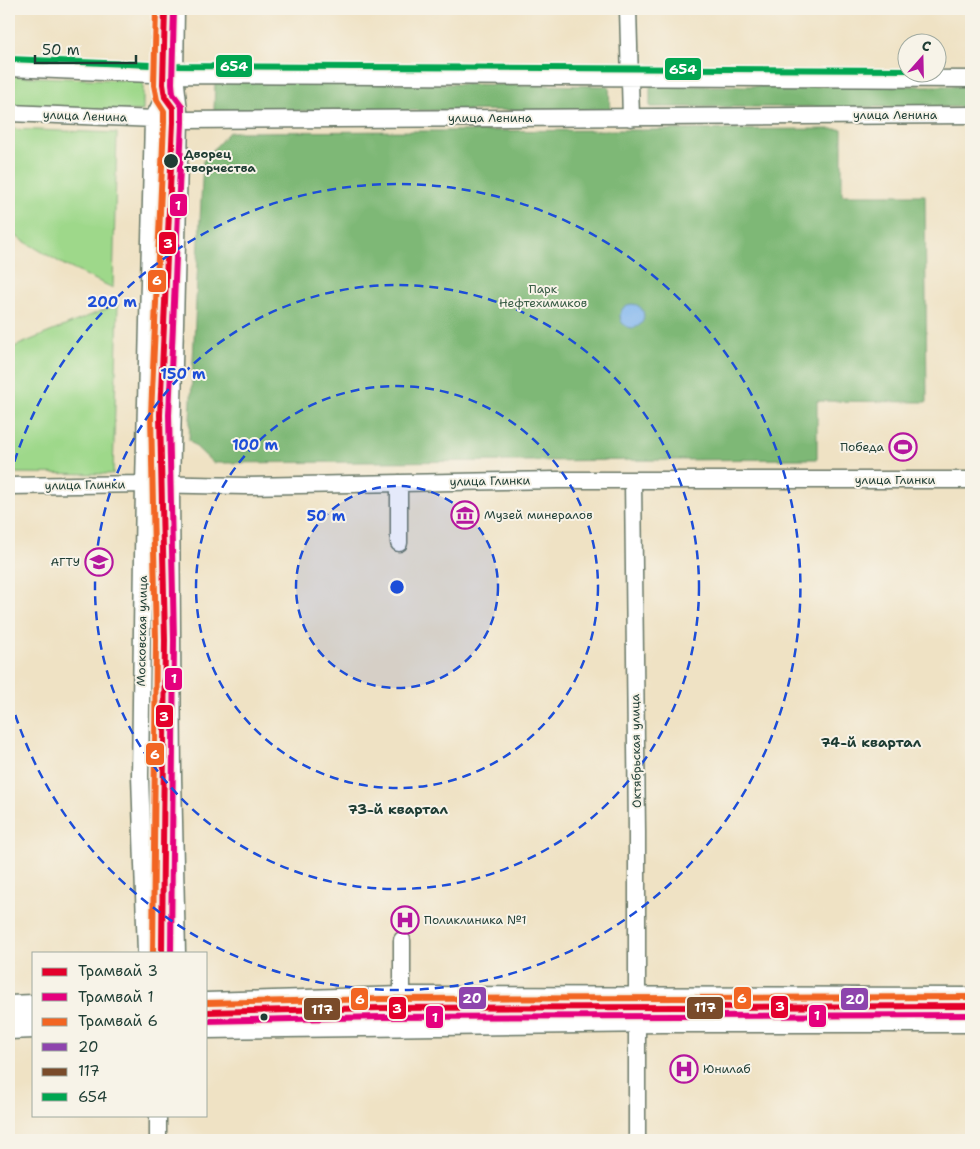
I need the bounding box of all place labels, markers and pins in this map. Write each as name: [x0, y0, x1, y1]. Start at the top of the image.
place label: Дворец творчества: [184, 146, 256, 176]
marker: Дворец творчества: [162, 152, 180, 170]
sports icon: Победа: [888, 432, 918, 462]
place label: Победа: [840, 439, 885, 455]
museum icon: Музей минералов: [450, 500, 480, 530]
place label: Музей минералов: [484, 507, 593, 523]
school or university icon: АГТУ: [84, 547, 114, 577]
place label: АГТУ: [50, 554, 80, 570]
centre of rings: [388, 578, 406, 596]
hospital icon: Поликлиника №1: [390, 905, 420, 935]
place label: Поликлиника №1: [424, 912, 527, 928]
unlabelled marker: [259, 1012, 269, 1022]
hospital icon: Юнилаб: [669, 1054, 699, 1084]
place label: Юнилаб: [703, 1061, 751, 1077]

